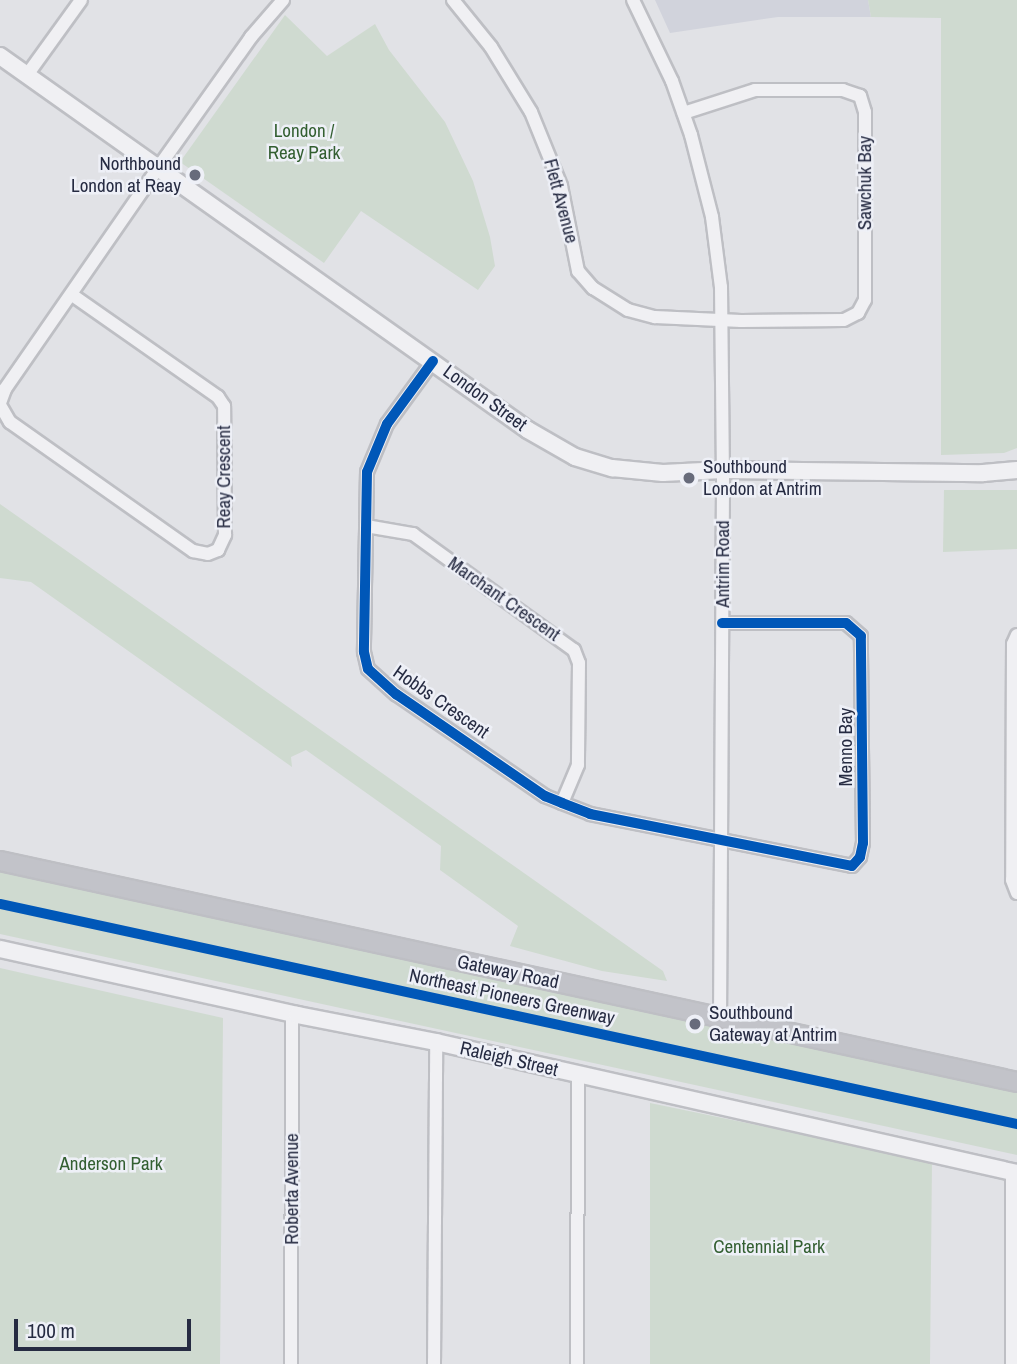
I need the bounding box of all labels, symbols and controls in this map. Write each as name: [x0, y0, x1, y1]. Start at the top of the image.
park label: London / Reay Park: [268, 120, 340, 164]
street label: Sawchuk Bay: [854, 136, 876, 230]
place label: Northbound London at Reay: [71, 153, 181, 197]
street label: Flett Avenue: [539, 156, 583, 246]
marker: Northbound London at Reay: [187, 167, 203, 183]
street label: London Street: [439, 360, 531, 436]
street label: Reay Crescent: [213, 425, 235, 529]
place label: Southbound London at Antrim: [703, 456, 823, 500]
marker: Southbound London at Antrim: [681, 470, 697, 486]
street label: Antrim Road: [712, 520, 734, 608]
street label: Marchant Crescent: [444, 552, 564, 646]
street label: Hobbs Crescent: [389, 661, 493, 743]
street label: Menno Bay: [835, 708, 857, 786]
street label: Gateway Road: [455, 950, 561, 994]
street label: Northeast Pioneers Greenway: [407, 964, 617, 1030]
place label: Southbound Gateway at Antrim: [709, 1002, 838, 1046]
marker: Southbound Gateway at Antrim: [687, 1016, 703, 1032]
street label: Raleigh Street: [458, 1037, 560, 1081]
street label: Roberta Avenue: [281, 1133, 303, 1245]
park label: Anderson Park: [59, 1153, 163, 1175]
park label: Centennial Park: [713, 1236, 825, 1258]
scale bar: [18, 1304, 194, 1348]
text: 100 m: [27, 1316, 75, 1345]

